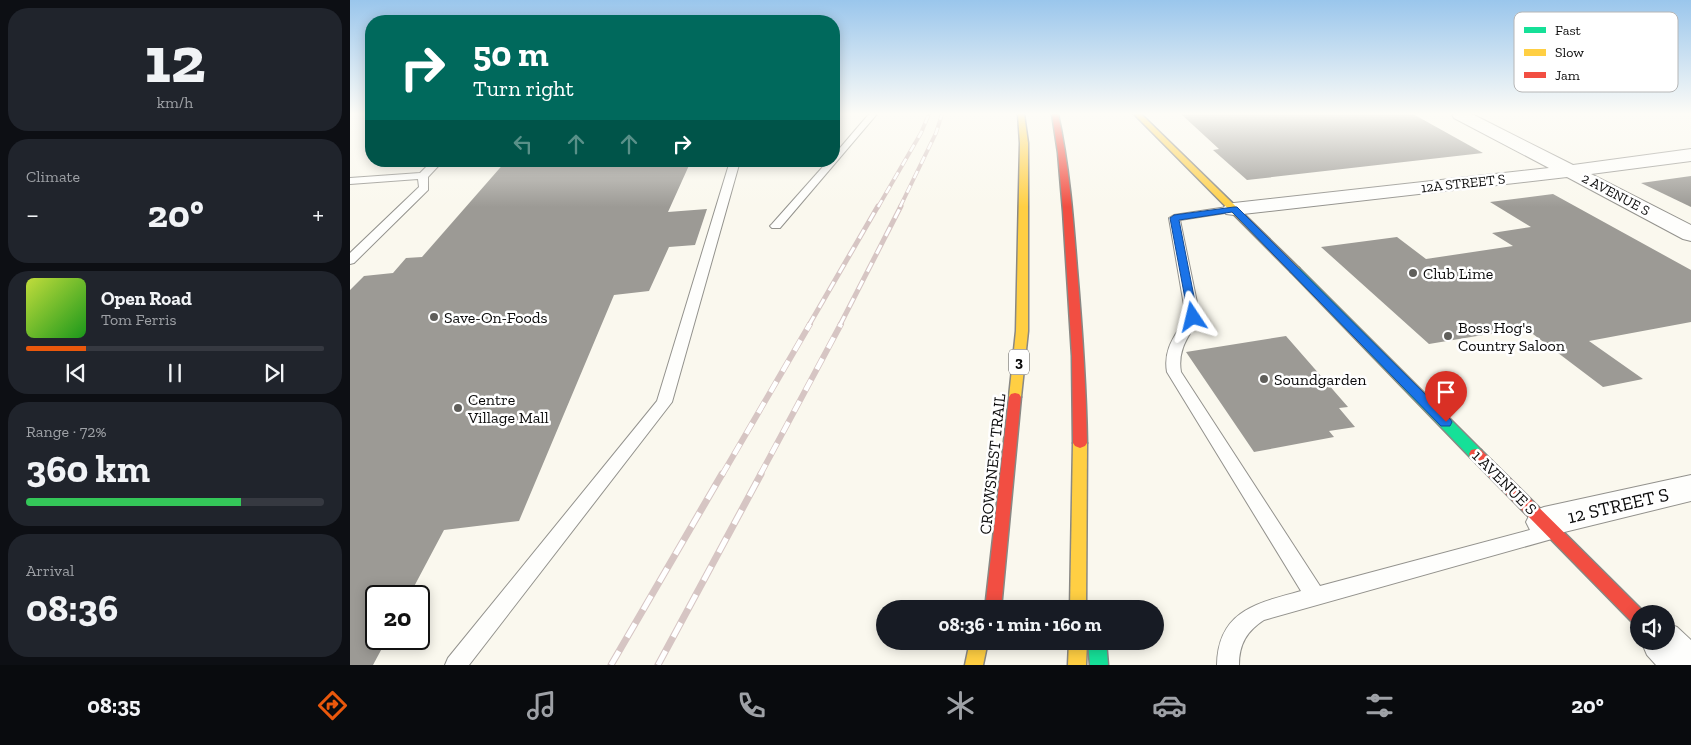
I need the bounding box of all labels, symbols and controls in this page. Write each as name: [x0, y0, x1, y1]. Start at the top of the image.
legend: [1514, 12, 1678, 92]
text: 12: [144, 21, 206, 99]
text: Fast: [1555, 22, 1582, 39]
text: 50 m: [473, 33, 549, 75]
icon: right: [390, 35, 455, 100]
text: Slow: [1555, 44, 1584, 61]
text: Jam: [1555, 67, 1580, 84]
text: Turn right: [473, 75, 574, 102]
text: km/h: [157, 93, 193, 112]
icon: left: [509, 130, 537, 158]
icon: ahead: [562, 130, 590, 158]
icon: ahead: [615, 130, 643, 158]
icon: right: [668, 130, 696, 158]
text: Climate: [26, 167, 80, 186]
street label: 2 AVENUE S: [1579, 169, 1653, 219]
street label: 12A STREET S: [1420, 171, 1506, 196]
text: 20°: [148, 191, 204, 237]
text: −: [26, 198, 39, 231]
text: +: [312, 198, 324, 231]
place label: Club Lime: [1423, 264, 1493, 283]
marker: Club Lime: [1407, 267, 1419, 279]
text: Open Road: [101, 287, 192, 310]
position arrow: [1166, 290, 1218, 342]
place label: Save-On-Foods: [444, 308, 548, 327]
text: Tom Ferris: [101, 310, 177, 329]
marker: Save-On-Foods: [428, 311, 440, 323]
place label: Boss Hog's Country Saloon: [1458, 318, 1566, 355]
marker: Boss Hog's Country Saloon: [1442, 330, 1454, 342]
road number: 3: [1009, 350, 1029, 374]
icon: previous: [62, 359, 90, 387]
icon: pause: [161, 359, 189, 387]
icon: next: [260, 359, 288, 387]
place label: Soundgarden: [1274, 370, 1367, 389]
pin: [1425, 371, 1467, 422]
marker: Soundgarden: [1258, 373, 1270, 385]
icon: arrive: [1432, 378, 1460, 406]
place label: Centre Village Mall: [467, 390, 549, 427]
street label: CROWSNEST TRAIL: [976, 392, 1009, 535]
marker: Centre Village Mall: [452, 402, 464, 414]
text: Range · 72%: [26, 422, 107, 441]
text: 360 km: [26, 446, 150, 492]
street label: 1 AVENUE S: [1469, 446, 1541, 518]
street label: 12 STREET S: [1565, 483, 1671, 528]
text: Arrival: [26, 561, 74, 580]
text: 08:36: [26, 585, 118, 631]
speed limit sign: 20: [365, 585, 430, 650]
map controls: [1630, 605, 1675, 650]
button: sound: [1630, 605, 1675, 650]
text: 08:36 · 1 min · 160 m: [939, 613, 1101, 636]
icon: directions: [315, 688, 350, 723]
icon: music: [524, 688, 559, 723]
icon: phone: [734, 688, 769, 723]
icon: climate: [943, 688, 978, 723]
icon: car: [1152, 688, 1187, 723]
icon: filters: [1362, 688, 1397, 723]
text: 08:35: [87, 692, 140, 719]
text: 20°: [1571, 692, 1604, 719]

